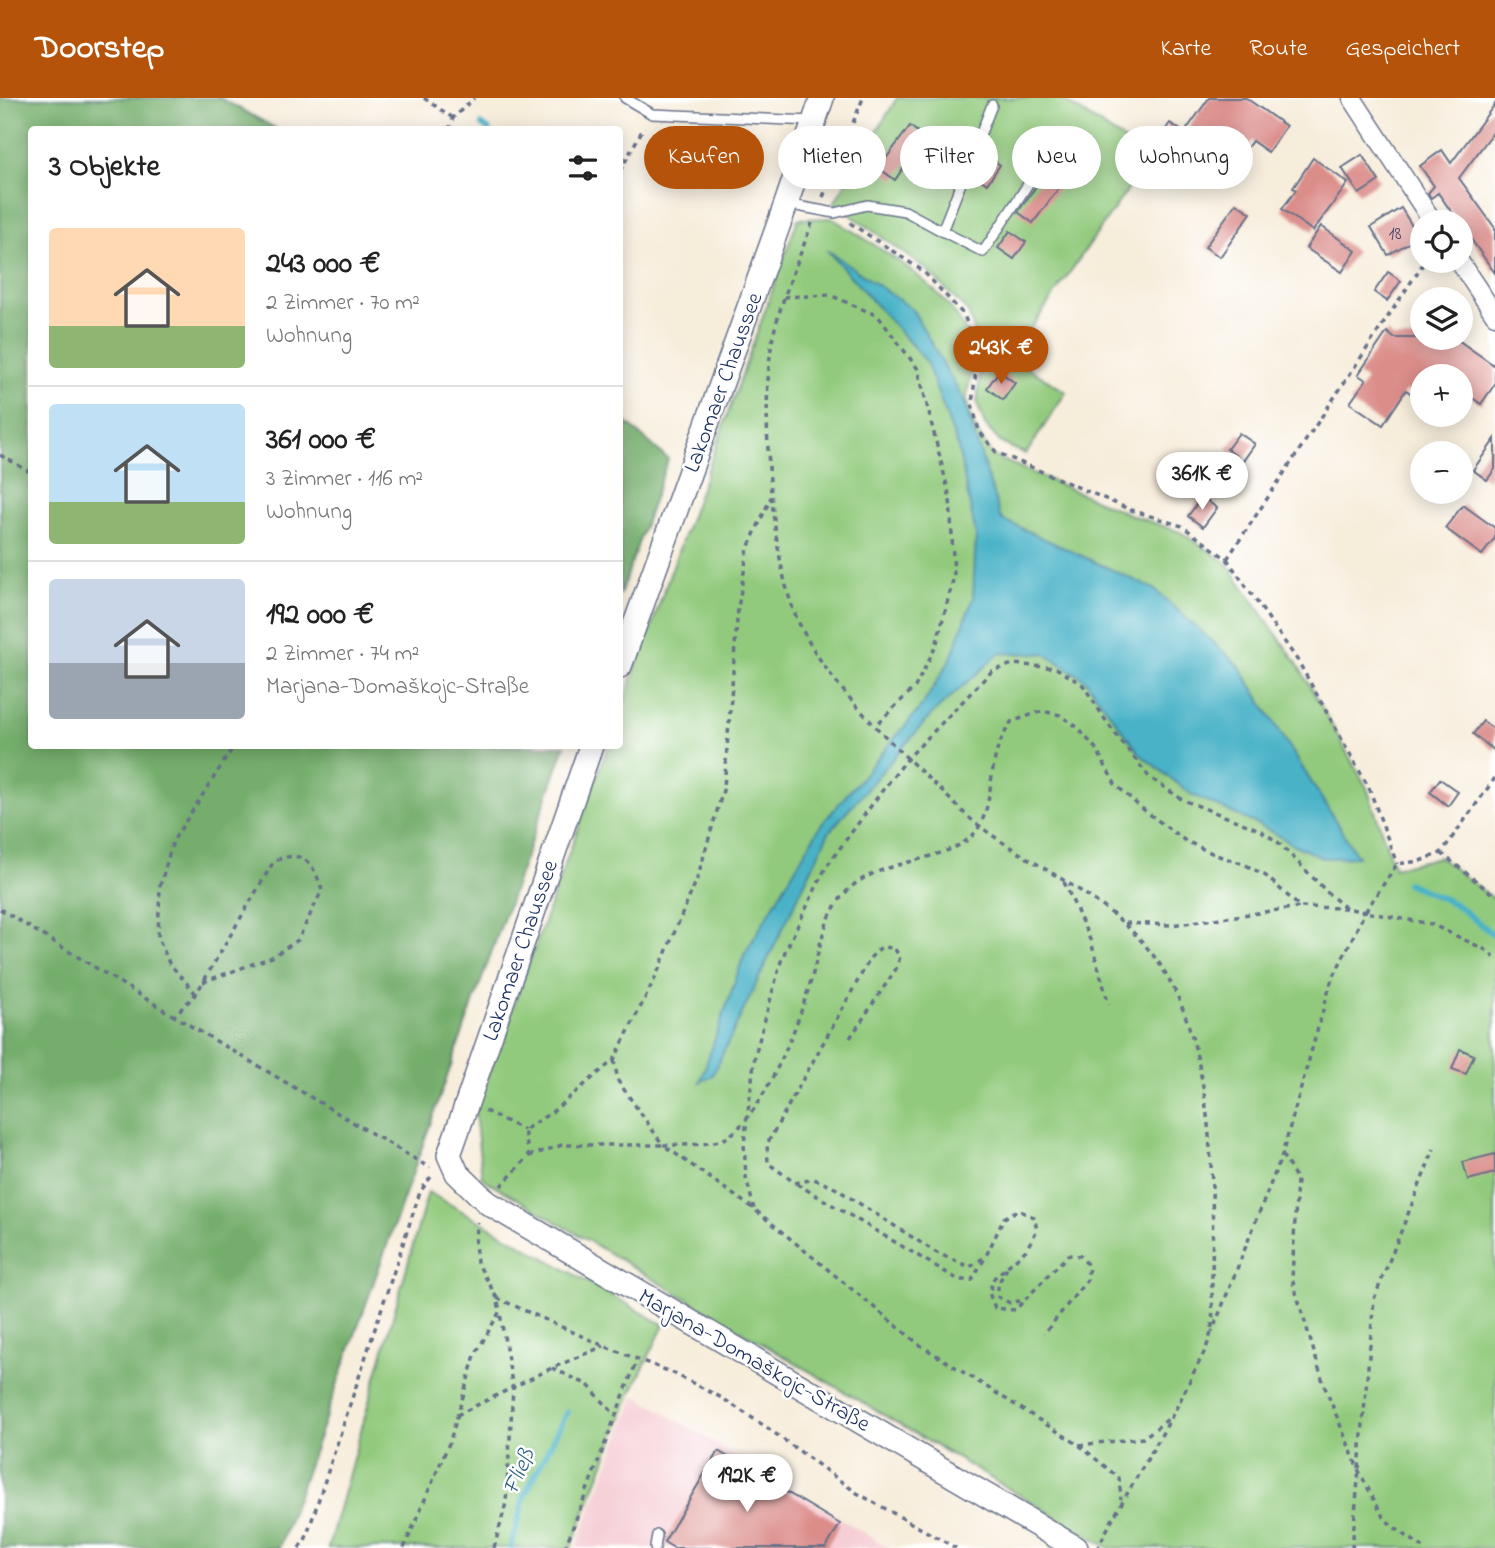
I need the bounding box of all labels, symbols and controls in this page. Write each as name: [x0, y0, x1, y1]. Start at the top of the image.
text: Doorstep: [35, 25, 164, 73]
text: Karte: [1160, 32, 1211, 67]
text: Route: [1249, 32, 1308, 67]
text: Gespeichert: [1346, 32, 1460, 67]
chip: Kaufen: [644, 126, 764, 189]
chip: Mieten: [778, 126, 886, 189]
chip: Filter: [900, 126, 998, 189]
chip: Neu: [1012, 126, 1101, 189]
chip: Wohnung: [1115, 126, 1253, 189]
text: 3 Objekte: [49, 146, 160, 190]
icon: filters: [564, 149, 602, 187]
map controls: [1410, 210, 1473, 504]
button: locate: [1410, 210, 1473, 273]
house number: 18: [1388, 221, 1402, 248]
text: 243 000 €: [266, 243, 380, 287]
icon: home: [105, 256, 189, 340]
text: 2 Zimmer · 70 m²: [266, 287, 420, 320]
button: layers: [1410, 287, 1473, 350]
street label: Lakomaer Chaussee: [676, 288, 772, 478]
text: Wohnung: [266, 320, 352, 353]
pin: 243K €: [944, 327, 1058, 386]
text: 243K €: [969, 332, 1033, 365]
button: +: [1410, 364, 1473, 427]
text: 361 000 €: [266, 419, 376, 463]
icon: home: [105, 432, 189, 516]
button: −: [1410, 441, 1473, 504]
pin: 361K €: [1145, 452, 1259, 512]
text: 361K €: [1172, 458, 1232, 491]
text: 3 Zimmer · 116 m²: [266, 463, 423, 496]
text: Wohnung: [266, 496, 352, 529]
text: 192 000 €: [266, 594, 374, 638]
icon: home: [105, 607, 189, 691]
text: 2 Zimmer · 74 m²: [266, 638, 419, 671]
text: Marjana-Domaškojc-Straße: [266, 671, 529, 704]
street label: Lakomaer Chaussee: [475, 855, 568, 1046]
street label: Marjana-Domaškojc-Straße: [632, 1281, 877, 1442]
water label: Fließ: [495, 1443, 546, 1501]
pin: 192K €: [690, 1454, 804, 1514]
text: 192K €: [718, 1460, 776, 1493]

